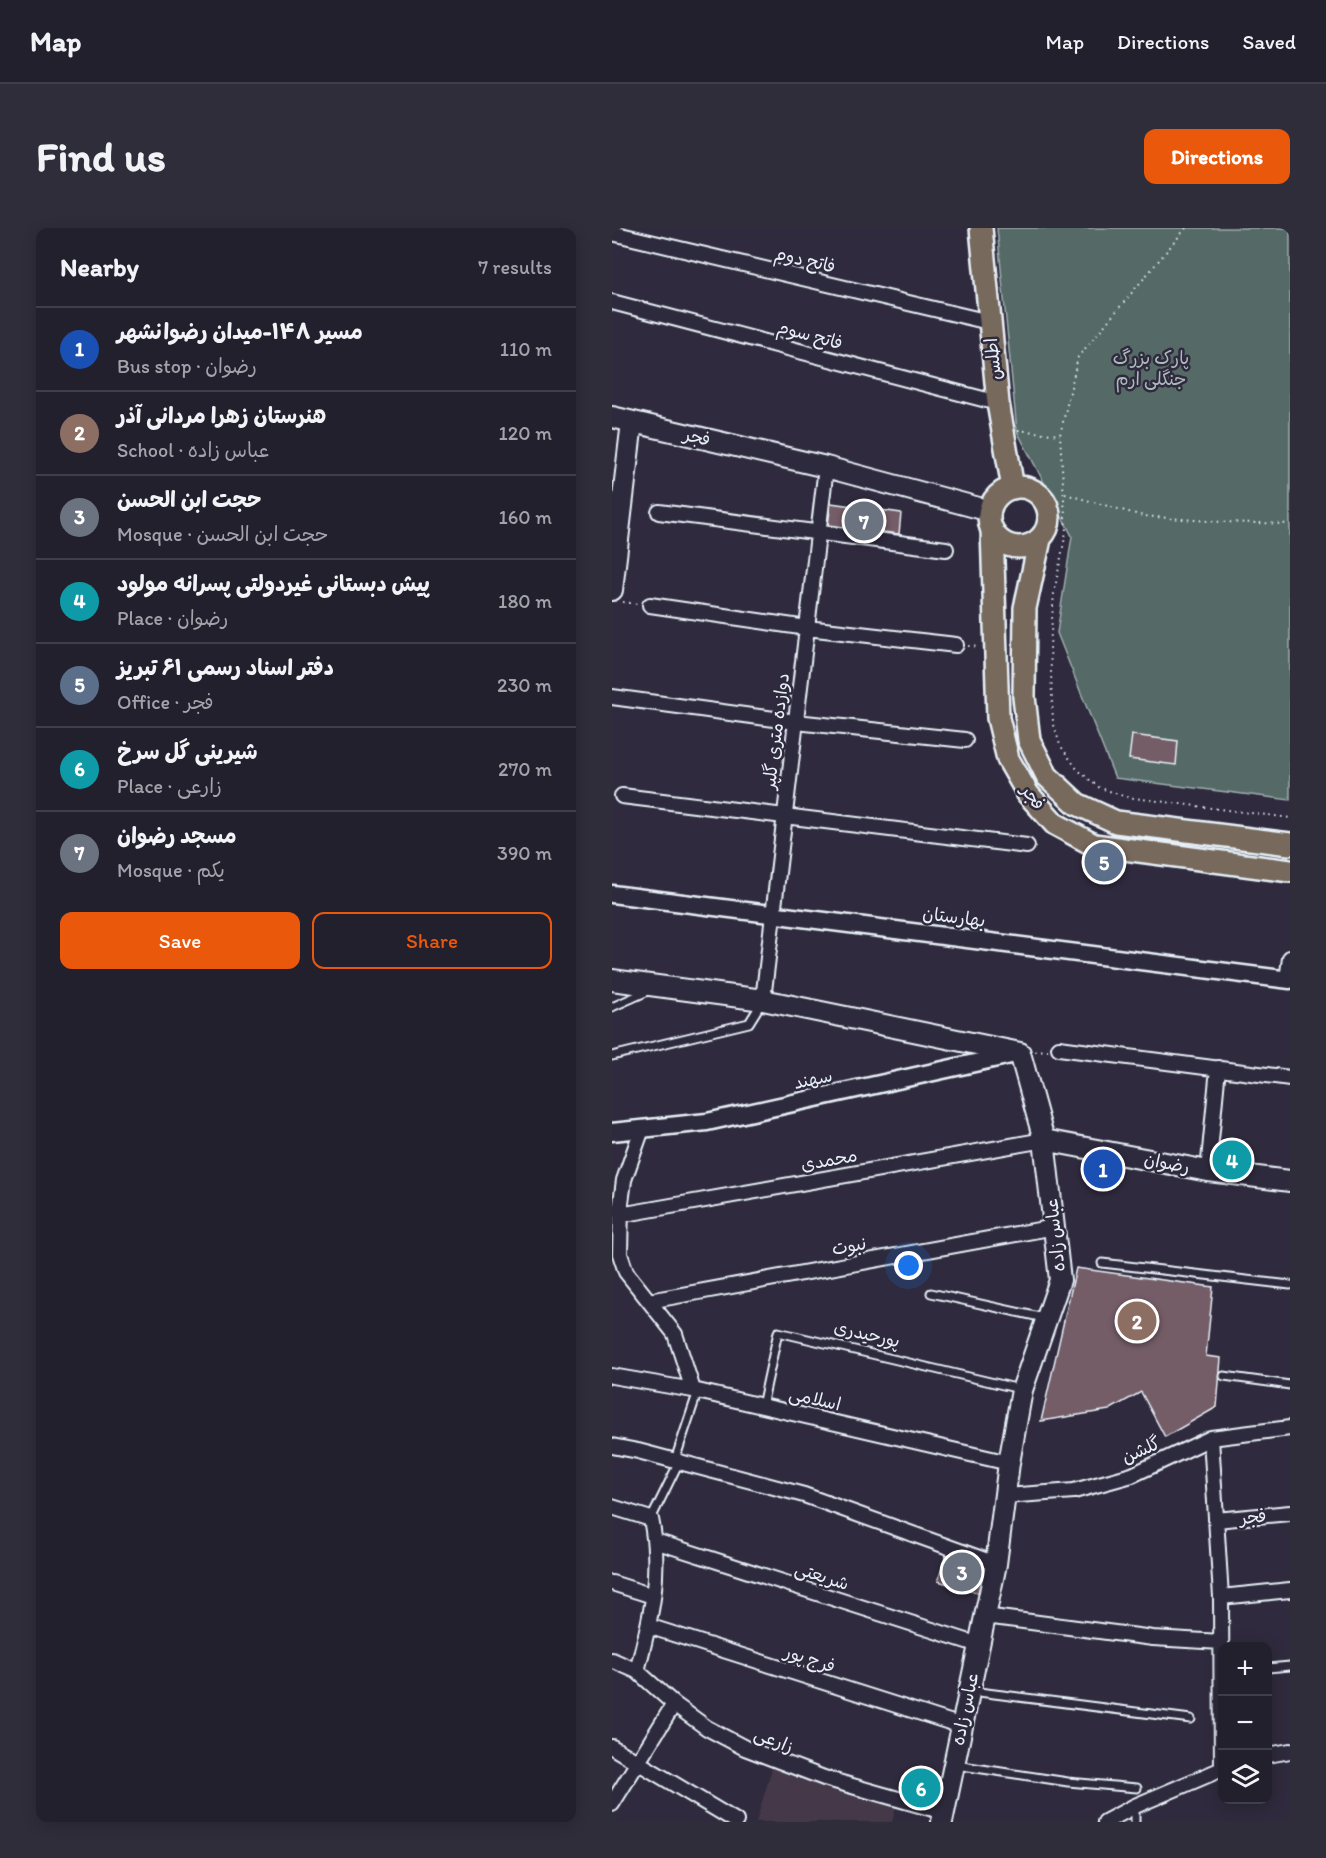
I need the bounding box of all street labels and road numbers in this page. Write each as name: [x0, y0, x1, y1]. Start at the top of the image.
street label: فاتح دوم: [772, 242, 838, 281]
street label: فاتح سوم: [774, 316, 845, 357]
street label: اطلس: [980, 337, 1006, 381]
street label: فجر: [680, 423, 713, 451]
street label: دوازده متری گلپر: [758, 672, 795, 792]
street label: فجر: [1015, 778, 1050, 814]
street label: بهارستان: [921, 902, 987, 932]
street label: سهند: [792, 1064, 834, 1094]
street label: محمدی: [799, 1144, 859, 1176]
street label: رضوان: [1142, 1148, 1192, 1178]
street label: عباس زاده: [1040, 1197, 1070, 1273]
street label: نبوت: [830, 1232, 868, 1260]
street label: پورحیدری: [832, 1316, 902, 1353]
street label: اسلامی: [787, 1382, 843, 1416]
street label: گلشن: [1118, 1432, 1164, 1468]
street label: فجر: [1237, 1505, 1267, 1530]
street label: شریعتی: [792, 1557, 852, 1595]
street label: فرج پور: [780, 1640, 838, 1678]
street label: عباس زاده: [947, 1671, 983, 1747]
street label: زارعی: [751, 1722, 797, 1758]

